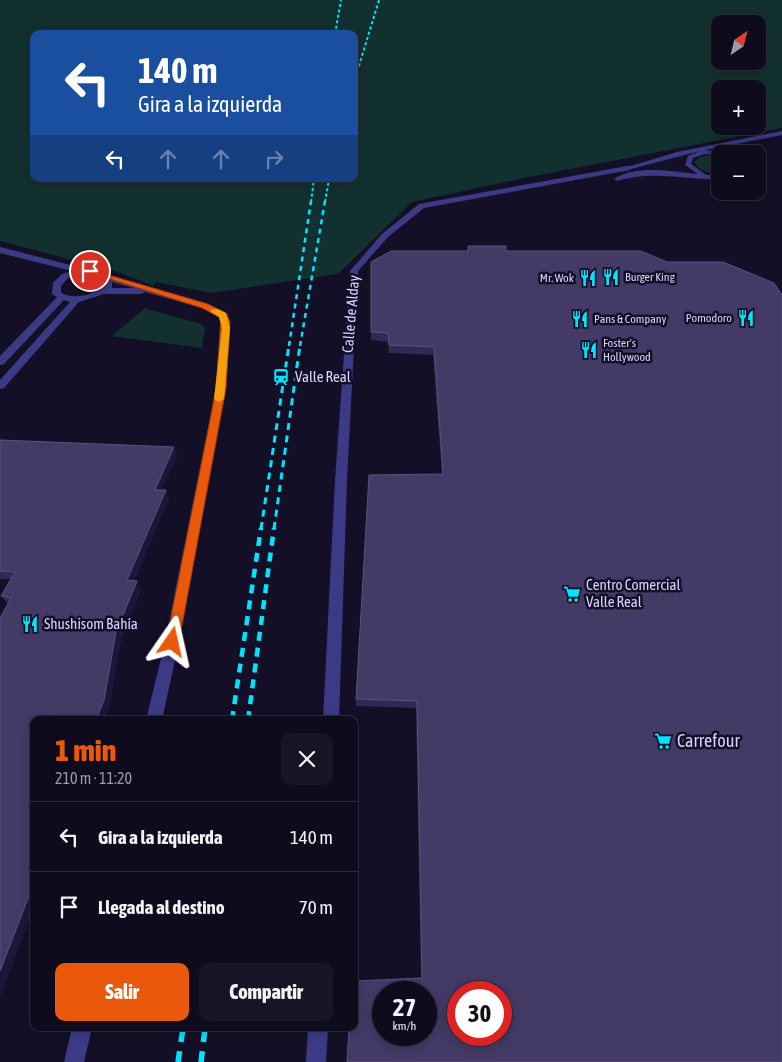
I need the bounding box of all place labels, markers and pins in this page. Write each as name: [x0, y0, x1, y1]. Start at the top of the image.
pin: [69, 250, 111, 292]
restaurant icon: Burger King: [601, 267, 621, 287]
restaurant icon: Mr. Wok: [578, 268, 598, 288]
place label: Burger King: [625, 270, 676, 284]
place label: Mr. Wok: [540, 271, 575, 285]
restaurant icon: Pomodoro: [736, 308, 756, 328]
restaurant icon: Pans & Company: [570, 309, 590, 329]
place label: Pomodoro: [686, 311, 732, 325]
place label: Pans & Company: [594, 312, 667, 326]
place label: Foster's Hollywood: [603, 336, 651, 364]
restaurant icon: Foster's Hollywood: [579, 340, 599, 360]
station icon: Valle Real: [271, 367, 291, 387]
place label: Valle Real: [295, 368, 351, 385]
place label: Centro Comercial Valle Real: [586, 576, 680, 610]
supermarket icon: Centro Comercial Valle Real: [562, 584, 582, 604]
restaurant icon: Shushisom Bahía: [20, 614, 40, 634]
place label: Shushisom Bahía: [44, 615, 138, 632]
place label: Carrefour: [677, 730, 740, 751]
supermarket icon: Carrefour: [653, 731, 673, 751]

